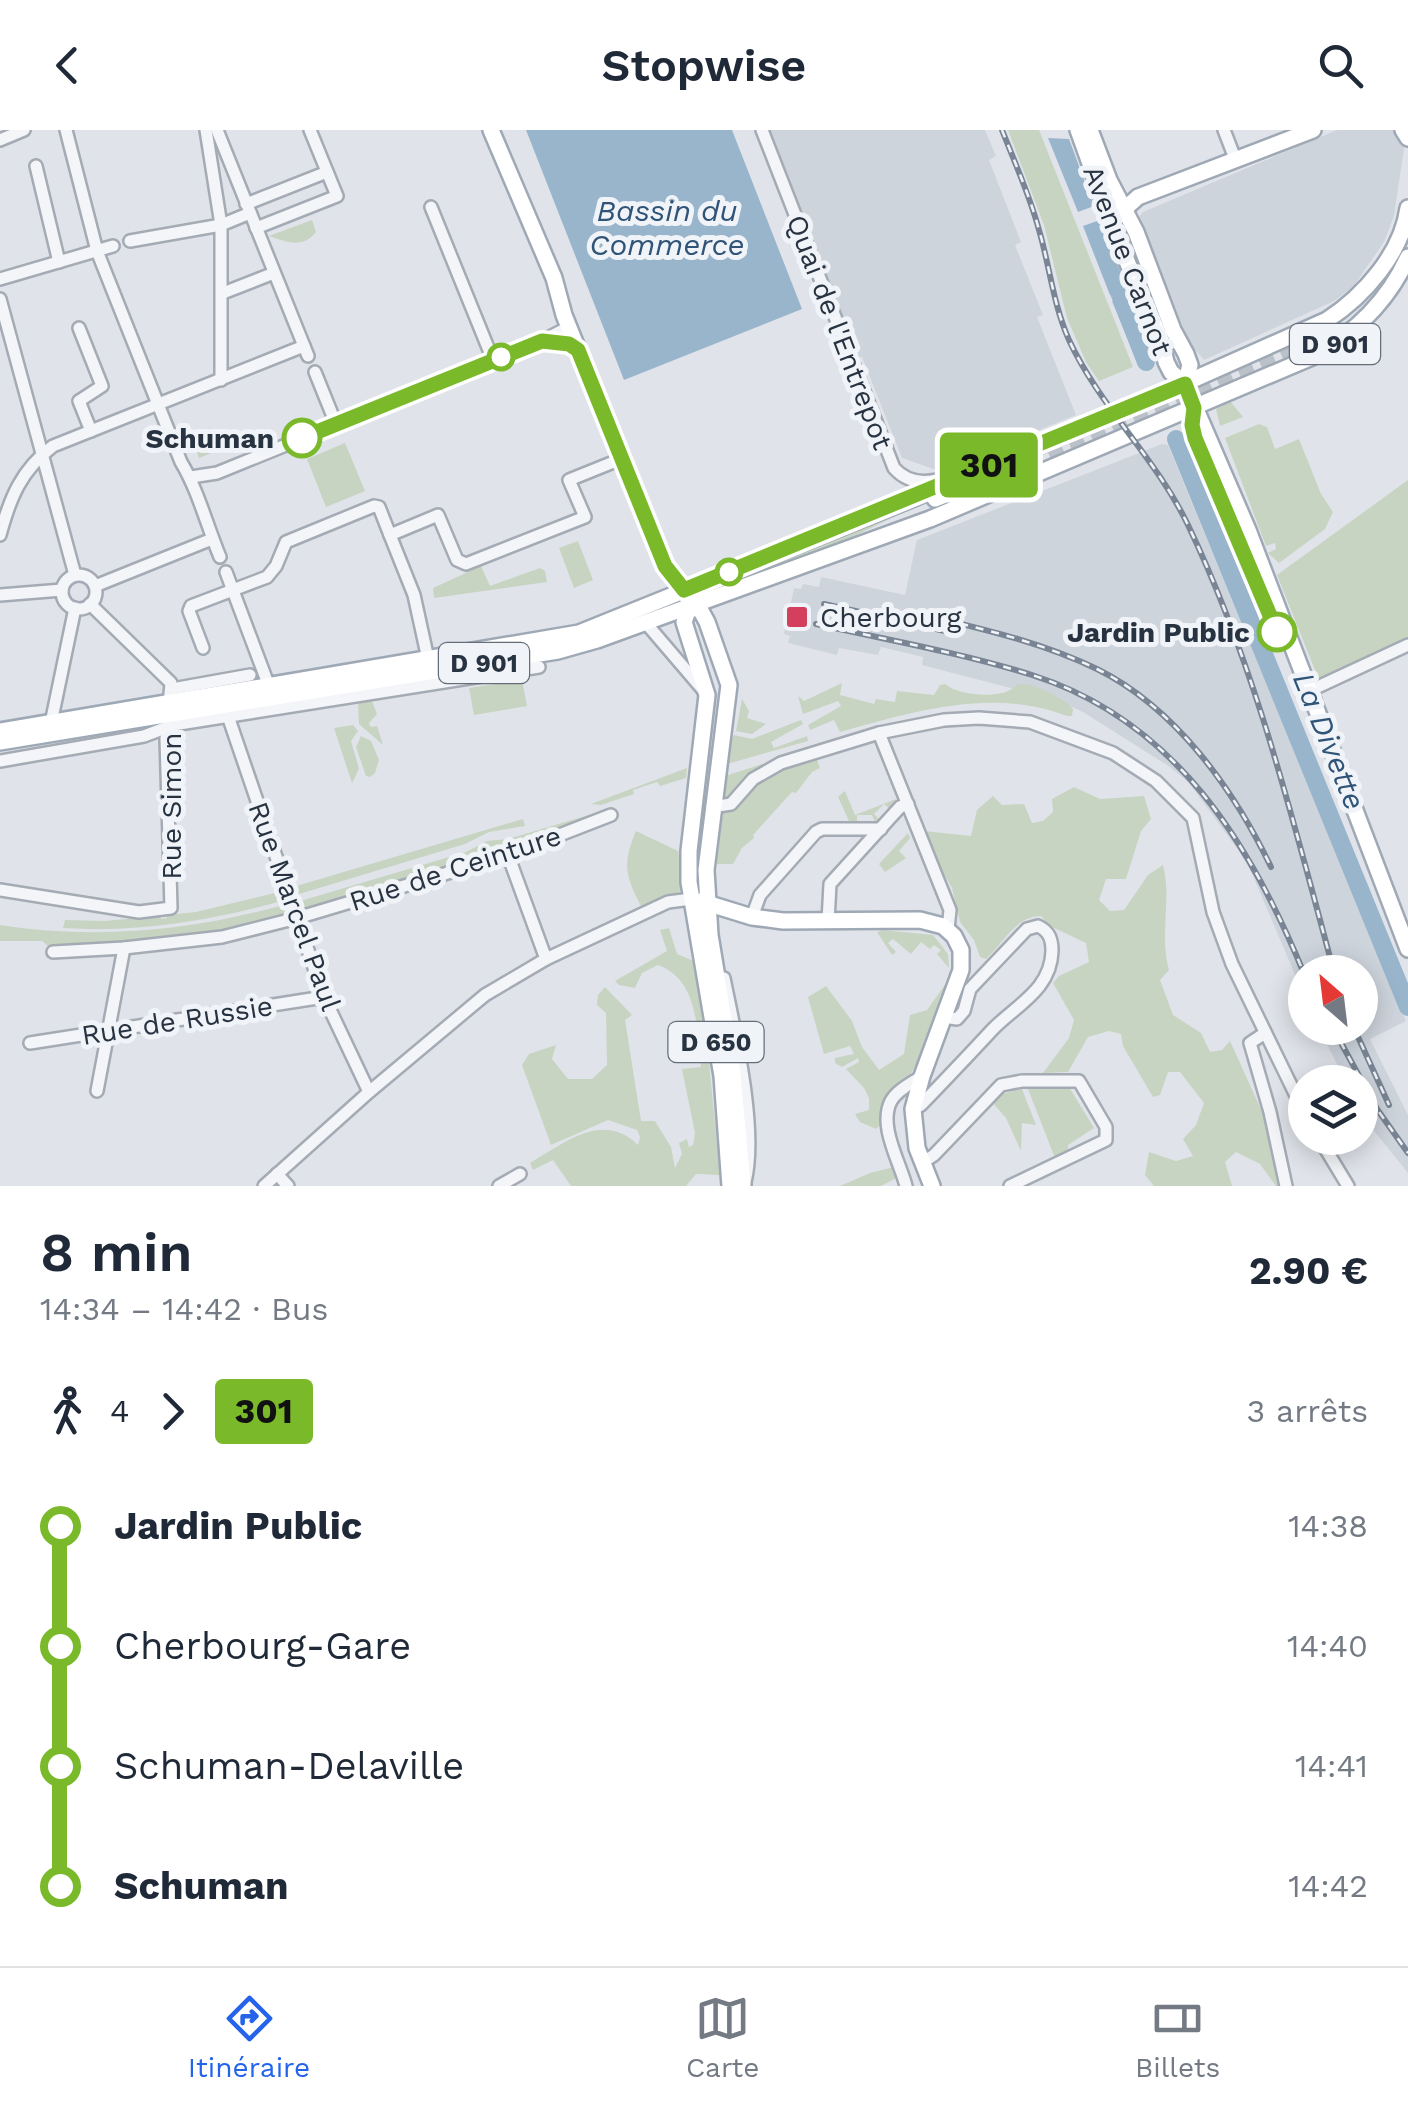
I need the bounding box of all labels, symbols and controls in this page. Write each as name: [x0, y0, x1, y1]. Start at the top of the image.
icon: back: [40, 38, 95, 93]
icon: search: [1313, 38, 1368, 93]
text: Stopwise: [602, 39, 806, 92]
street label: Avenue Carnot: [1076, 161, 1179, 360]
water label: Bassin du Commerce: [589, 193, 745, 262]
street label: Quai de l'Entrepot: [780, 210, 900, 454]
road number: D 901: [1290, 324, 1380, 364]
unlabelled marker: [488, 344, 514, 370]
marker: Schuman: [283, 419, 321, 457]
place label: Schuman: [145, 422, 274, 455]
line badge: 301: [932, 432, 1046, 498]
text: 301: [960, 444, 1018, 486]
unlabelled marker: [716, 559, 742, 585]
place label: Cherbourg: [820, 601, 961, 634]
marker: Cherbourg: [784, 604, 810, 630]
marker: Jardin Public: [1258, 613, 1296, 651]
place label: Jardin Public: [1067, 616, 1250, 649]
road number: D 901: [439, 643, 529, 683]
water label: La Divette: [1286, 667, 1373, 815]
street label: Rue Simon: [155, 732, 188, 880]
street label: Rue Marcel Paul: [241, 797, 348, 1015]
street label: Rue de Ceinture: [345, 819, 565, 918]
north arrow: [1288, 955, 1378, 1045]
map controls: [1288, 955, 1378, 1155]
street label: Rue de Russie: [79, 989, 275, 1052]
road number: D 650: [668, 1022, 764, 1062]
button: layers: [1288, 1065, 1378, 1155]
text: 8 min: [40, 1220, 193, 1284]
text: 2.90 €: [1249, 1249, 1368, 1293]
text: 14:34 – 14:42 · Bus: [40, 1290, 328, 1328]
icon: walk: [40, 1384, 95, 1439]
icon: forward: [145, 1384, 200, 1439]
text: 301: [235, 1390, 293, 1432]
text: 4: [110, 1392, 130, 1430]
text: 3 arrêts: [1246, 1392, 1368, 1430]
text: Jardin Public: [114, 1504, 362, 1548]
text: 14:38: [1288, 1507, 1368, 1545]
text: Cherbourg-Gare: [114, 1624, 411, 1668]
text: 14:40: [1287, 1627, 1368, 1665]
text: Schuman-Delaville: [114, 1744, 464, 1788]
text: 14:41: [1295, 1747, 1368, 1785]
text: Schuman: [114, 1864, 288, 1908]
text: 14:42: [1288, 1867, 1368, 1905]
tab: Itinéraire: [188, 1991, 310, 2084]
tab: Carte: [686, 1991, 759, 2084]
tab: Billets: [1135, 1991, 1220, 2084]

